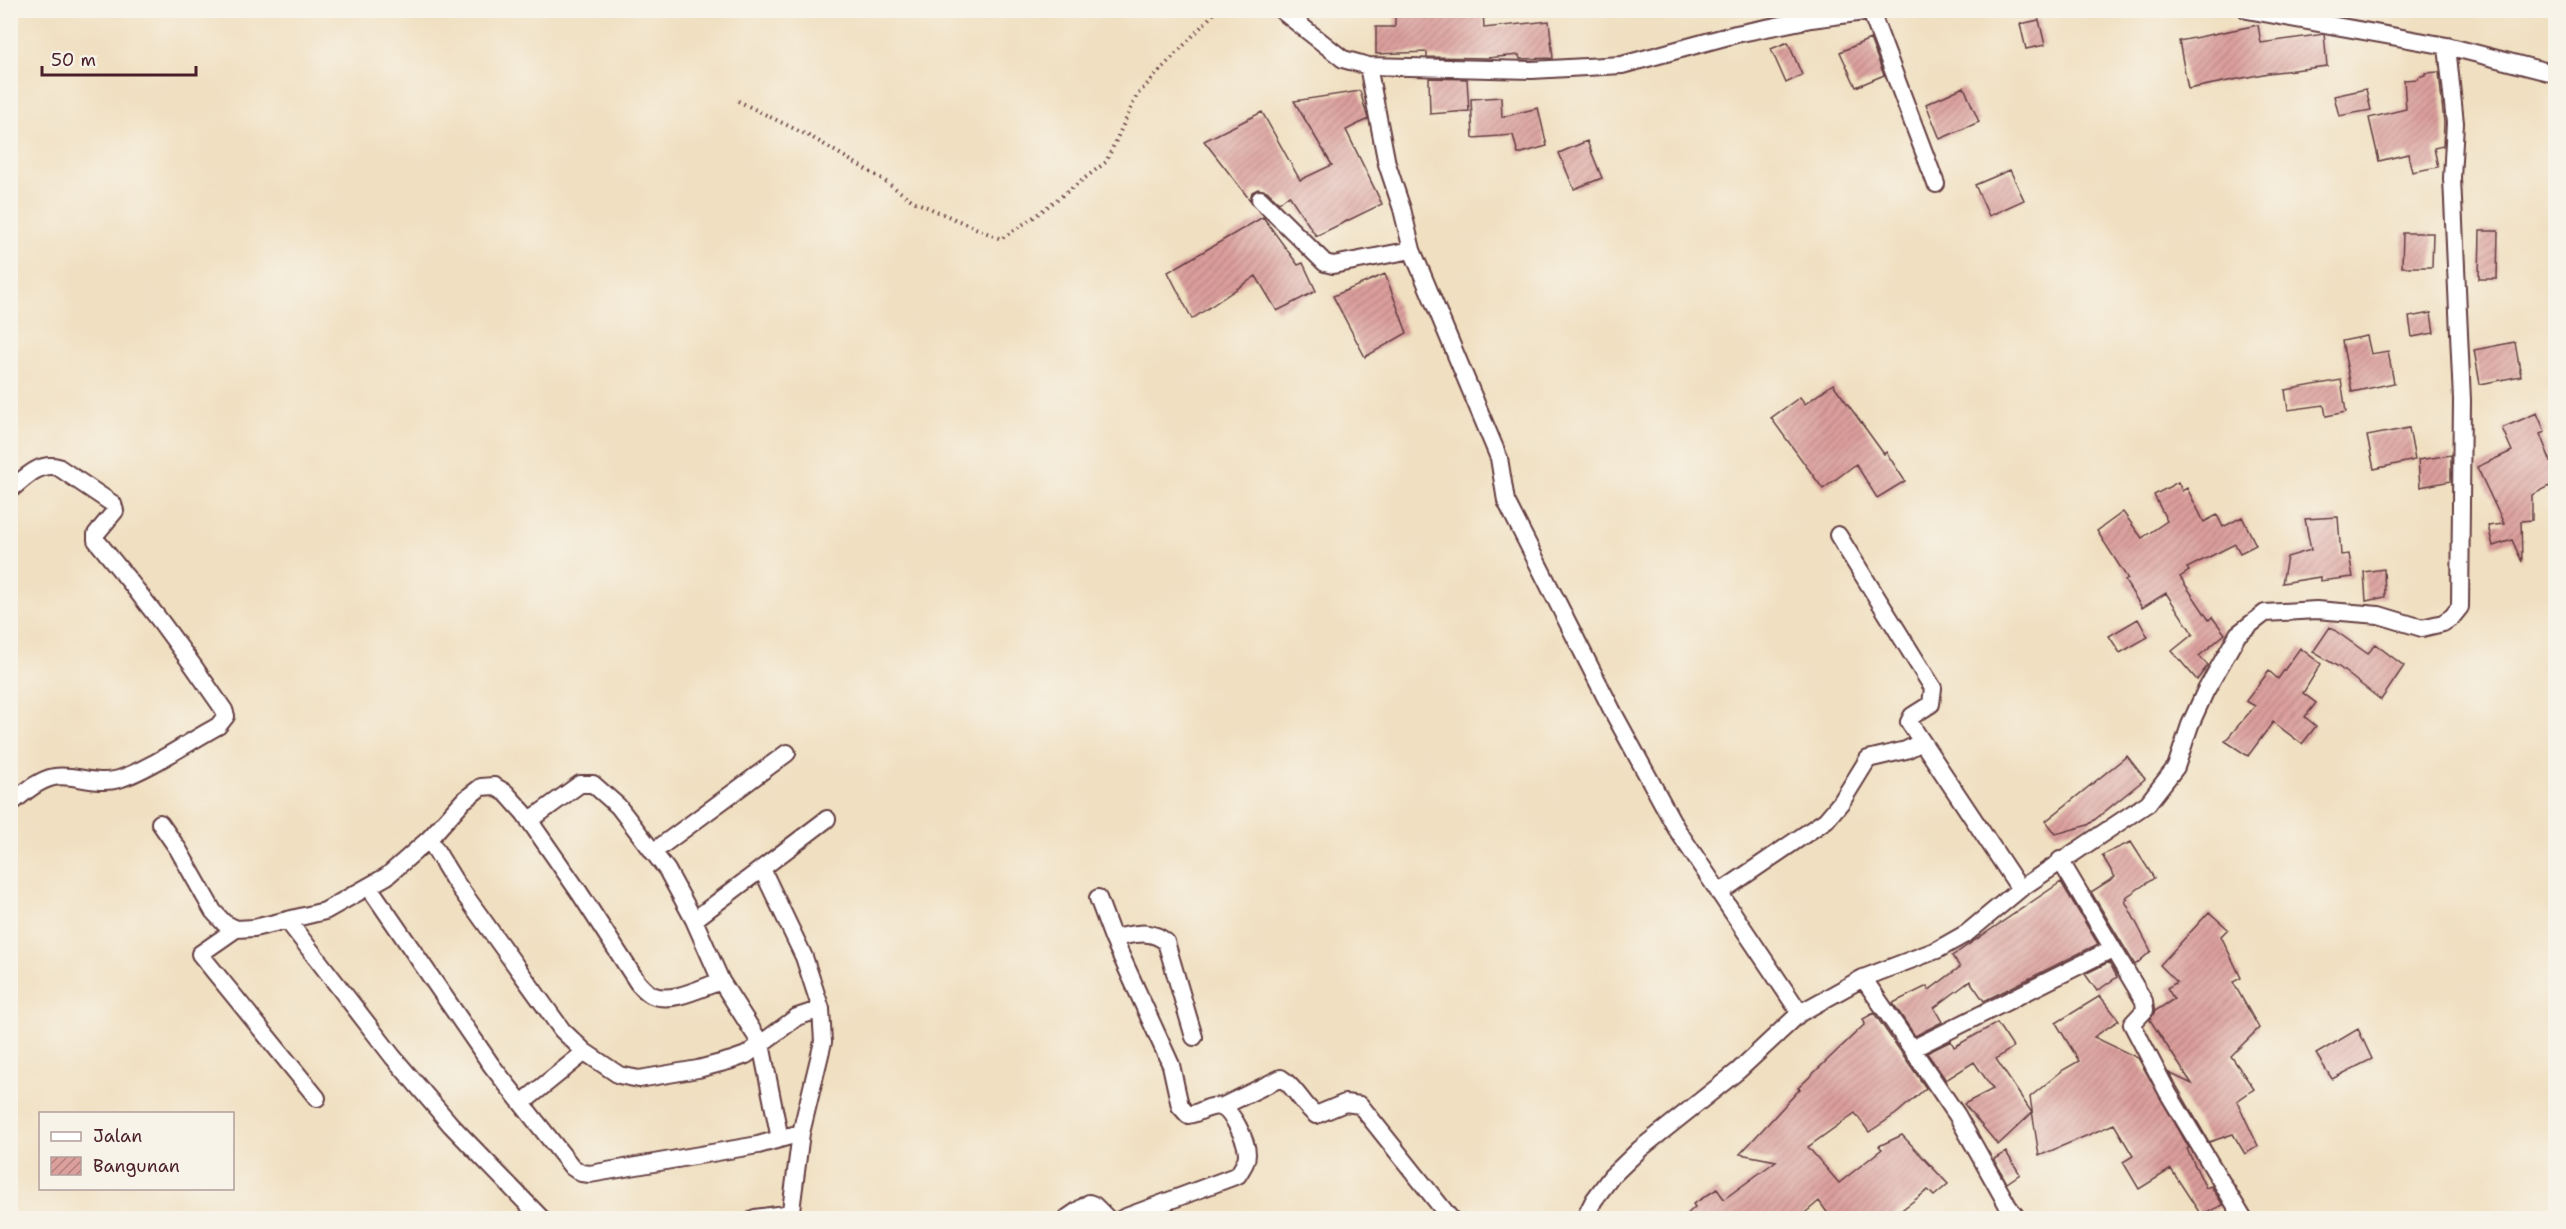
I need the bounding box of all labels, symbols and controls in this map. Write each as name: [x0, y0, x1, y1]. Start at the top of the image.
scale bar: [42, 39, 196, 77]
text: 50 m: [51, 48, 96, 72]
legend: [39, 1112, 234, 1190]
text: Jalan: [93, 1124, 142, 1148]
text: Bangunan: [93, 1154, 180, 1178]

